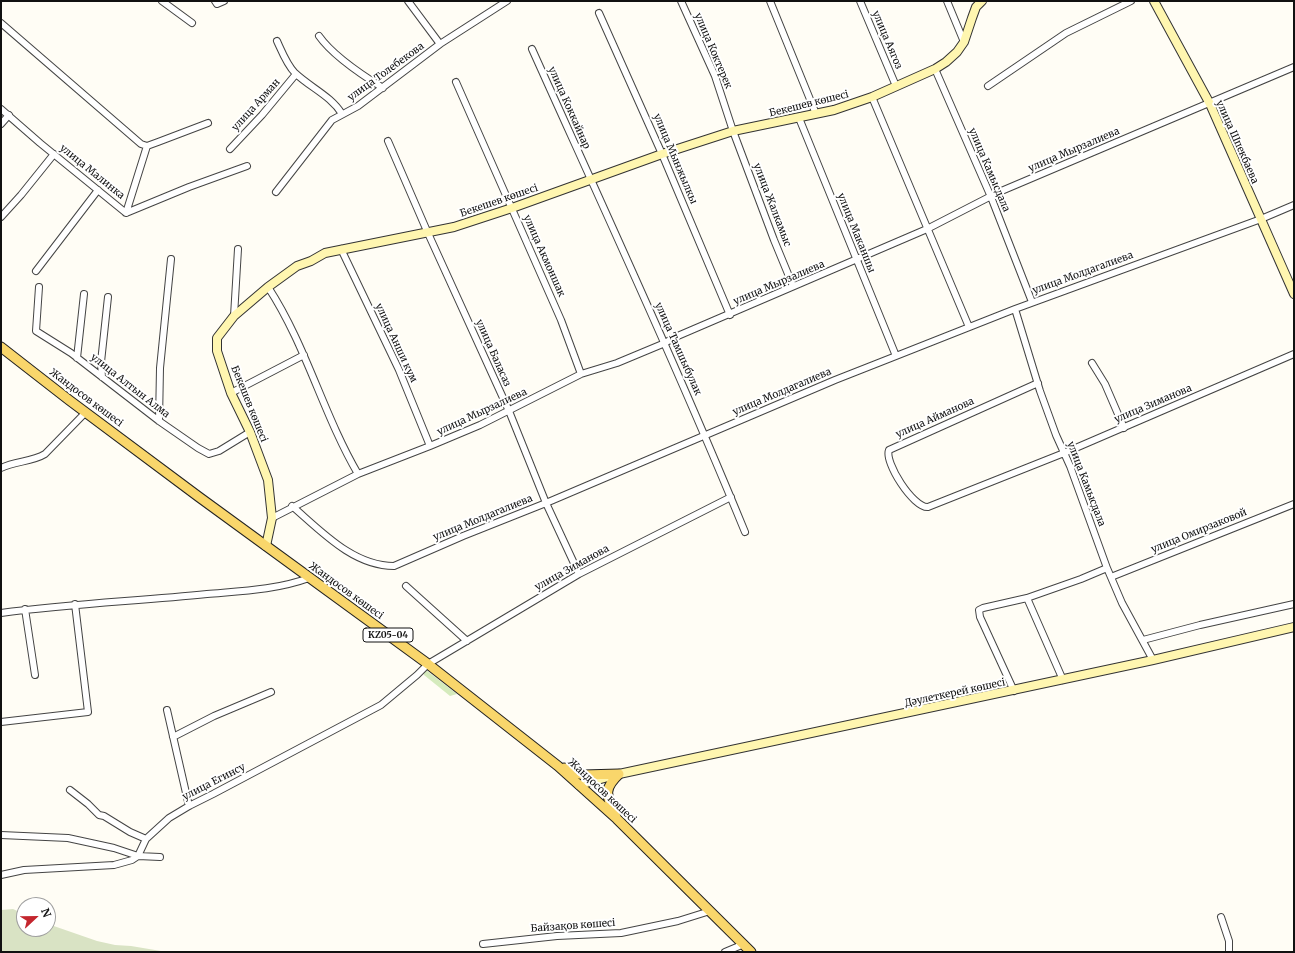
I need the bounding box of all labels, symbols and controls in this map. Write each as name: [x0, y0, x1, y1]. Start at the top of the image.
street label: улица Аягоз: [869, 9, 905, 71]
street label: улица Коктерек: [692, 11, 734, 91]
street label: улица Толебекова: [346, 40, 426, 104]
street label: улица Коккайнар: [545, 65, 593, 151]
street label: улица Арман: [229, 76, 283, 134]
street label: Бекешев көшесі: [768, 88, 850, 120]
street label: улица Шпекбаева: [1213, 98, 1261, 186]
street label: улица Мынжылкы: [651, 112, 699, 206]
street label: улица Мырзалиева: [1027, 125, 1121, 175]
street label: улица Камысдала: [966, 126, 1012, 214]
street label: улица Малинка: [57, 142, 127, 202]
street label: улица Жалкамыс: [751, 162, 793, 248]
street label: Бекешев көшесі: [458, 182, 540, 220]
street label: улица Маканшы: [835, 191, 877, 275]
street label: улица Акмоншак: [521, 213, 567, 299]
street label: улица Молдагалиева: [1031, 249, 1135, 297]
street label: улица Мырзалиева: [732, 258, 826, 308]
street label: улица Тамшыбулак: [652, 301, 704, 397]
street label: улица Анши кум: [372, 302, 420, 384]
street label: улица Баласаз: [473, 318, 513, 388]
street label: улица Алтын Алма: [88, 351, 172, 421]
street label: Бекешев көшесі: [228, 364, 270, 444]
street label: Жандосов көшесі: [47, 366, 125, 430]
street label: улица Молдагалиева: [731, 366, 833, 418]
street label: улица Зиманова: [1112, 382, 1194, 426]
street label: улица Мырзалиева: [435, 386, 529, 438]
street label: улица Айманова: [894, 395, 976, 441]
street label: улица Камысдала: [1064, 440, 1108, 528]
street label: улица Молдагалиева: [432, 493, 534, 543]
street label: улица Омирзаковой: [1149, 506, 1249, 556]
street label: улица Зиманова: [533, 543, 611, 593]
street label: Жандосов көшесі: [307, 560, 385, 622]
road number: KZ05-04: [363, 628, 413, 642]
street label: Дәулеткерей көшесі: [904, 676, 1006, 710]
street label: Жандосов көшесі: [565, 756, 639, 826]
street label: улица Егинсу: [181, 761, 247, 803]
north arrow: [16, 897, 56, 937]
text: N: [38, 906, 54, 920]
street label: Байзақов көшесі: [530, 917, 616, 935]

